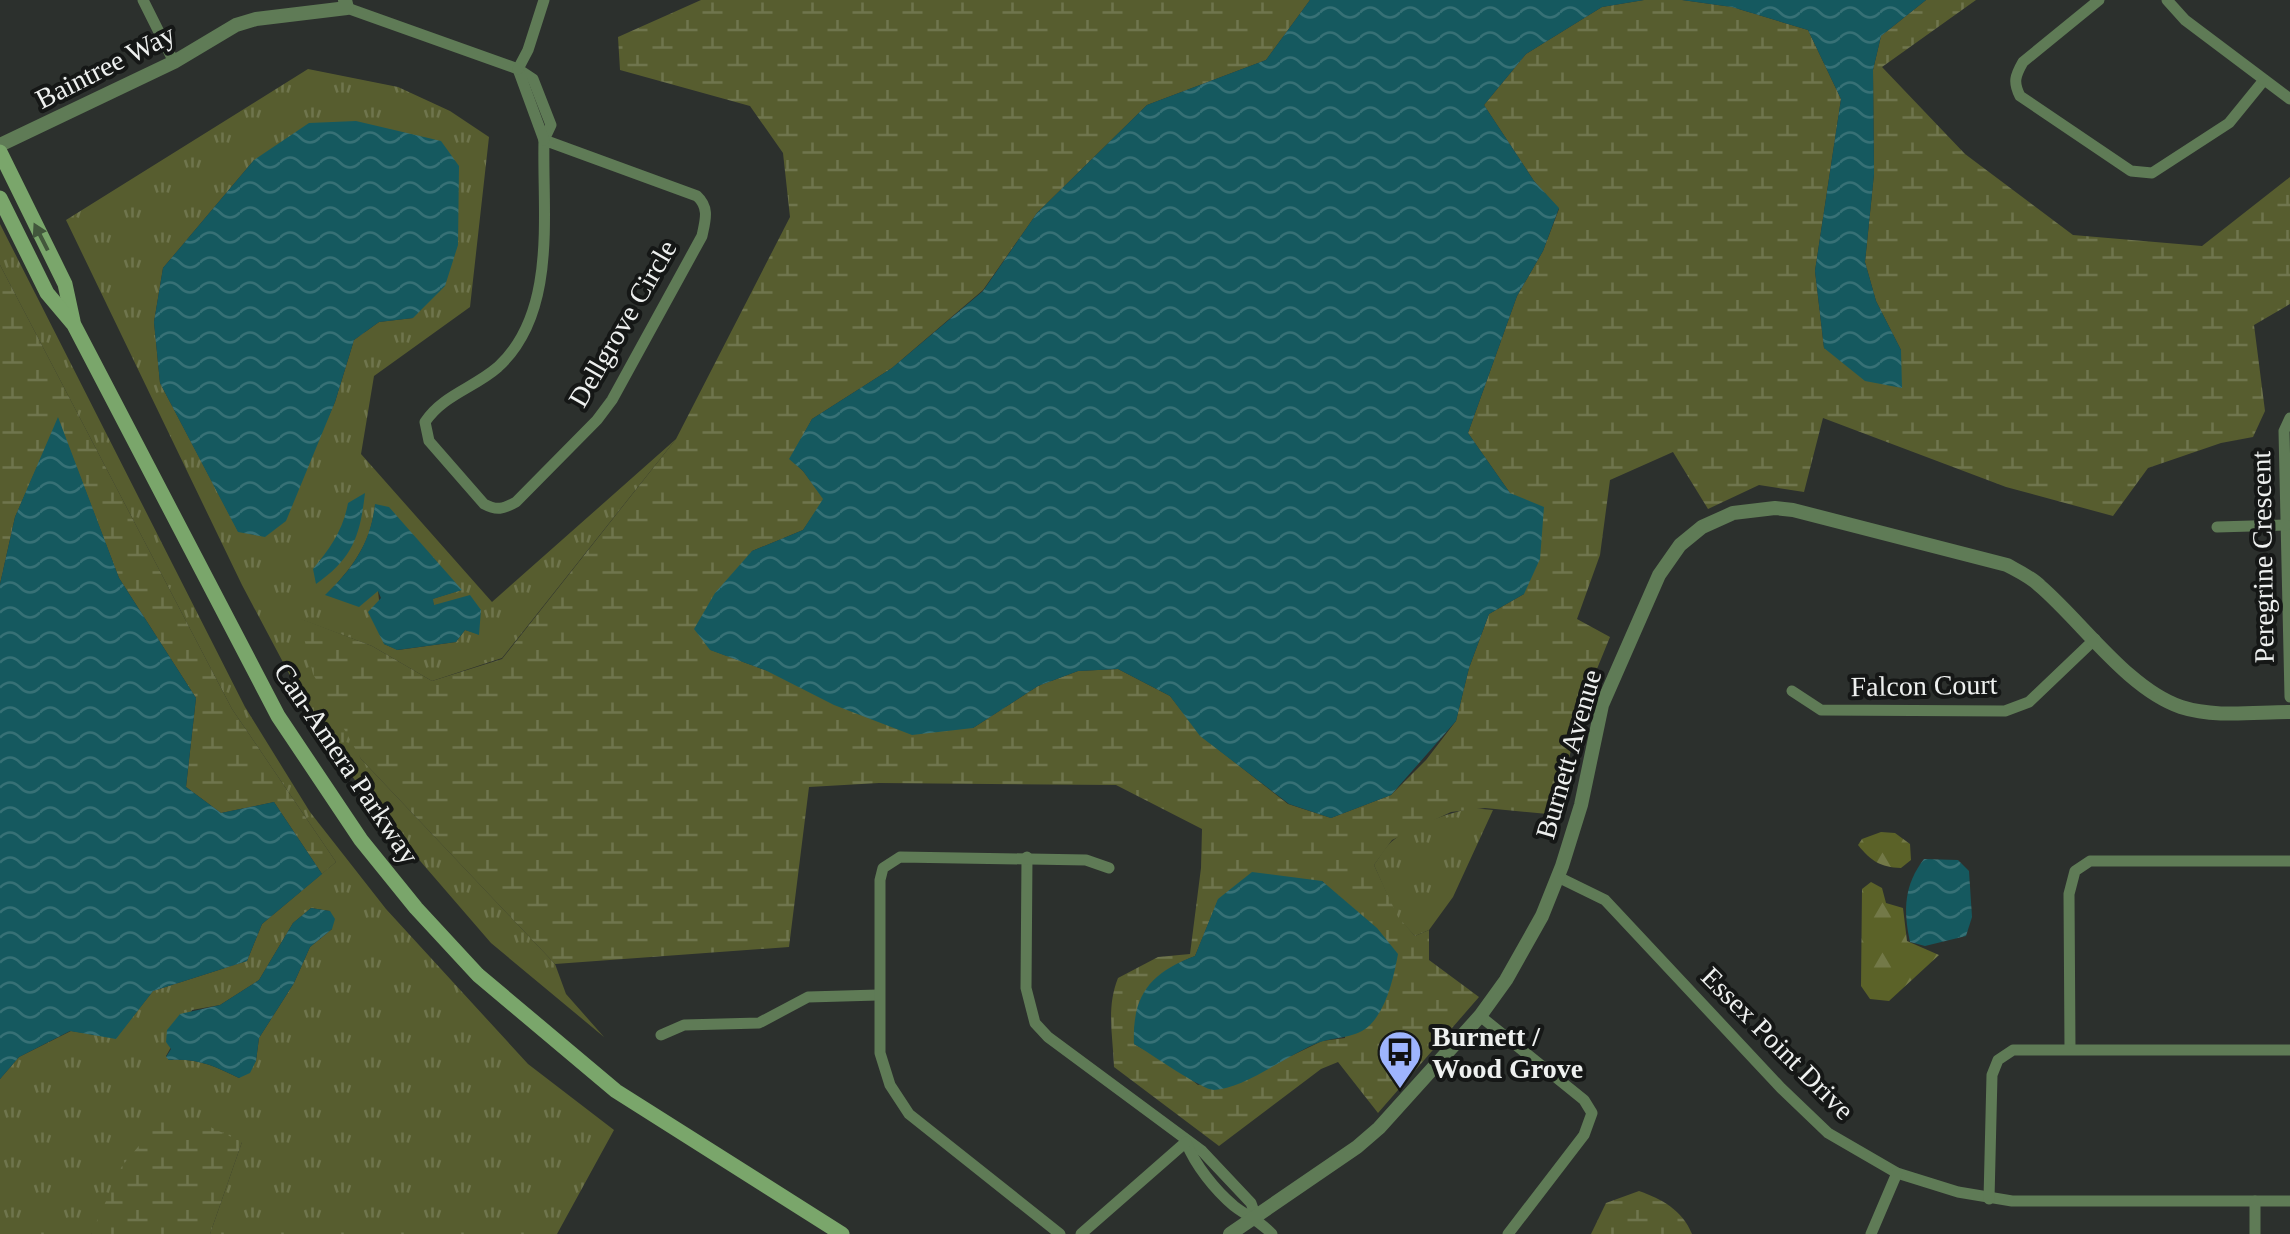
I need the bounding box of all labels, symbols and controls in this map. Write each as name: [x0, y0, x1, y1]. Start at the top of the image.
street label: Baintree Way: [30, 18, 180, 115]
one-way arrow: [33, 222, 50, 251]
street label: Dellgrove Circle: [562, 234, 683, 412]
street label: Peregrine Crescent: [2245, 450, 2280, 663]
street label: Can-Amera Parkway: [268, 657, 425, 870]
street label: Burnett Avenue: [1530, 666, 1607, 842]
street label: Falcon Court: [1850, 669, 1998, 702]
street label: Essex Point Drive: [1695, 961, 1860, 1126]
place label: Burnett / Wood Grove: [1432, 1021, 1583, 1084]
bus stop icon: Burnett / Wood Grove: [1377, 1029, 1423, 1090]

